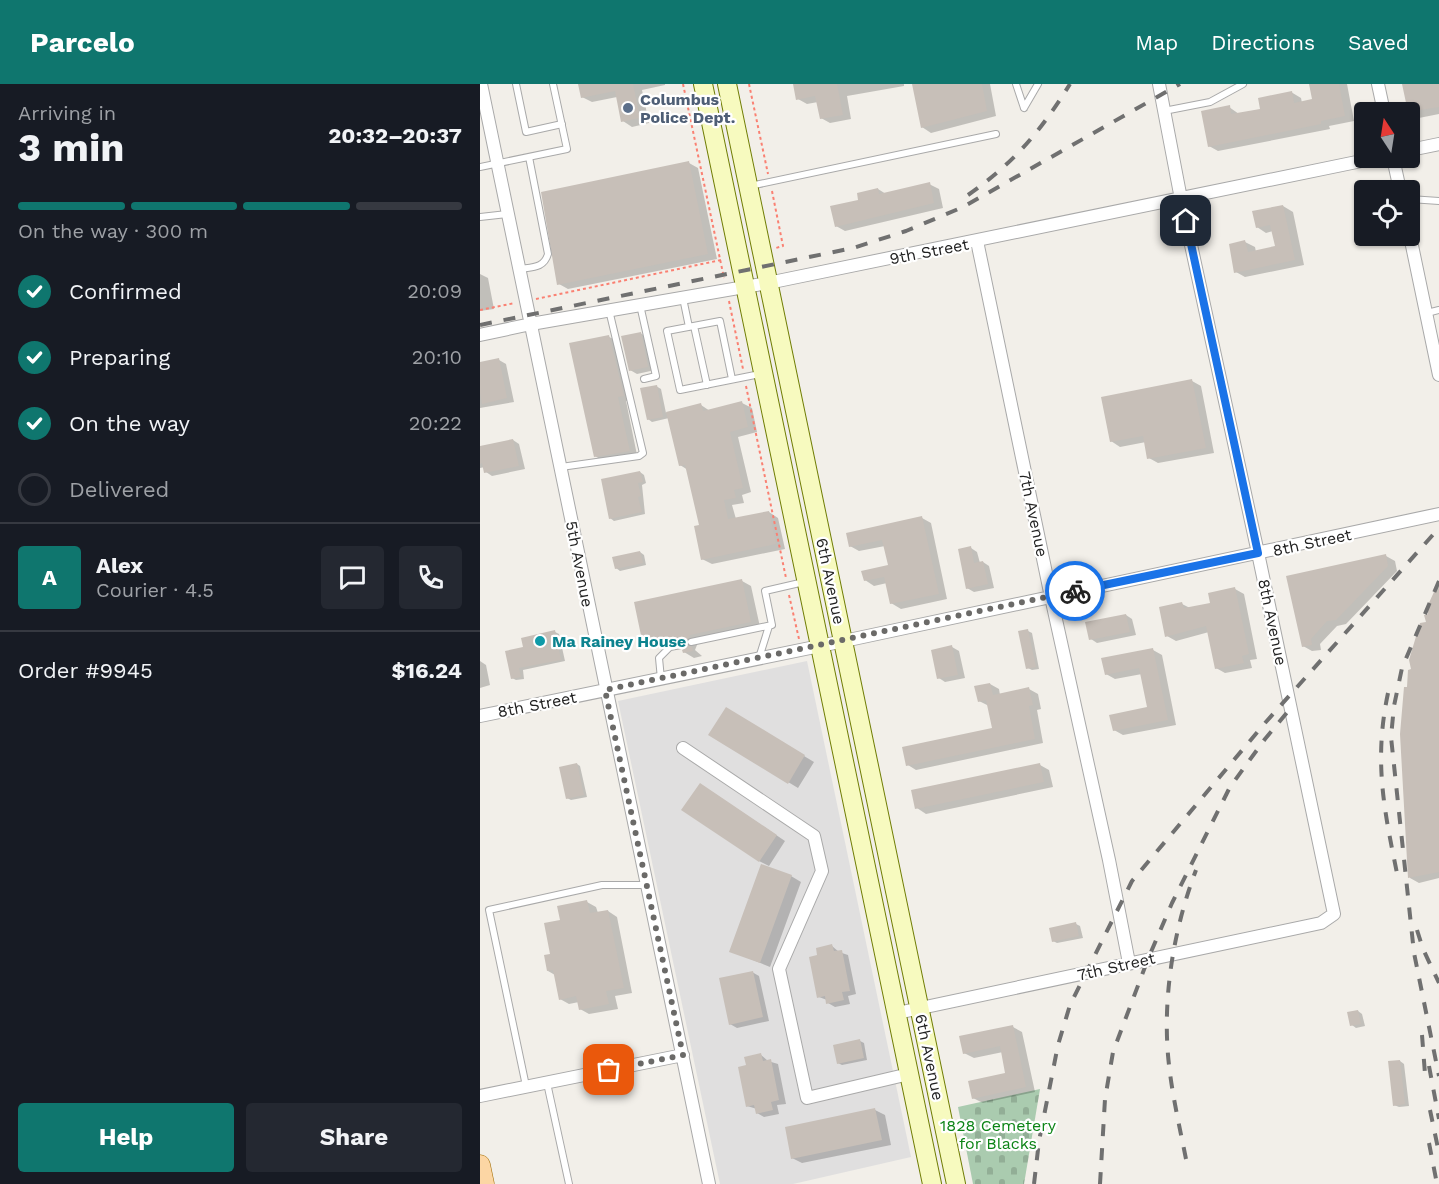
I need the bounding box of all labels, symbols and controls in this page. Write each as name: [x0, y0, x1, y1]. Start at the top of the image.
text: Parcelo: [30, 26, 135, 59]
text: Map: [1135, 30, 1178, 55]
text: Directions: [1211, 30, 1315, 55]
text: Saved: [1348, 30, 1409, 55]
place label: Columbus Police Dept.: [640, 90, 735, 127]
text: Arriving in: [18, 101, 116, 125]
marker: Columbus Police Dept.: [621, 101, 635, 115]
north arrow: [1354, 102, 1420, 168]
map controls: [1354, 102, 1420, 246]
text: 20:32–20:37: [328, 123, 462, 148]
text: 3 min: [18, 125, 125, 170]
button: locate: [1354, 180, 1420, 246]
pin: [1160, 195, 1211, 246]
icon: home: [1169, 204, 1202, 237]
text: On the way · 300 m: [18, 219, 208, 243]
street label: 9th Street: [888, 234, 971, 268]
icon: check: [18, 275, 51, 308]
text: Confirmed: [69, 279, 182, 304]
text: 20:09: [407, 279, 462, 303]
icon: check: [18, 341, 51, 374]
text: Preparing: [69, 345, 170, 370]
text: 20:10: [412, 345, 462, 369]
icon: check: [18, 407, 51, 440]
text: On the way: [69, 411, 190, 436]
text: 20:22: [409, 411, 462, 435]
street label: 7th Avenue: [1015, 470, 1052, 559]
text: Delivered: [69, 477, 169, 502]
street label: 5th Avenue: [562, 519, 597, 609]
street label: 8th Street: [1271, 525, 1354, 560]
street label: 6th Avenue: [812, 536, 849, 626]
button: chat: [321, 546, 384, 609]
button: phone: [399, 546, 462, 609]
text: Alex: [96, 553, 143, 578]
courier: [1045, 561, 1105, 621]
text: A: [42, 565, 57, 590]
icon: bike: [1059, 575, 1092, 608]
street label: 8th Avenue: [1254, 577, 1291, 667]
text: Courier · 4.5: [96, 578, 214, 602]
place label: Ma Rainey House: [552, 632, 686, 651]
marker: Ma Rainey House: [533, 634, 547, 648]
text: Order #9945: [18, 658, 153, 683]
text: $16.24: [391, 658, 462, 683]
street label: 8th Street: [496, 687, 578, 721]
street label: 7th Street: [1075, 948, 1157, 985]
street label: 6th Avenue: [911, 1012, 948, 1102]
pin: [583, 1044, 634, 1095]
icon: bag: [592, 1053, 625, 1086]
button: Help: [18, 1103, 234, 1172]
button: Share: [246, 1103, 462, 1172]
park label: 1828 Cemetery for Blacks: [940, 1116, 1057, 1153]

